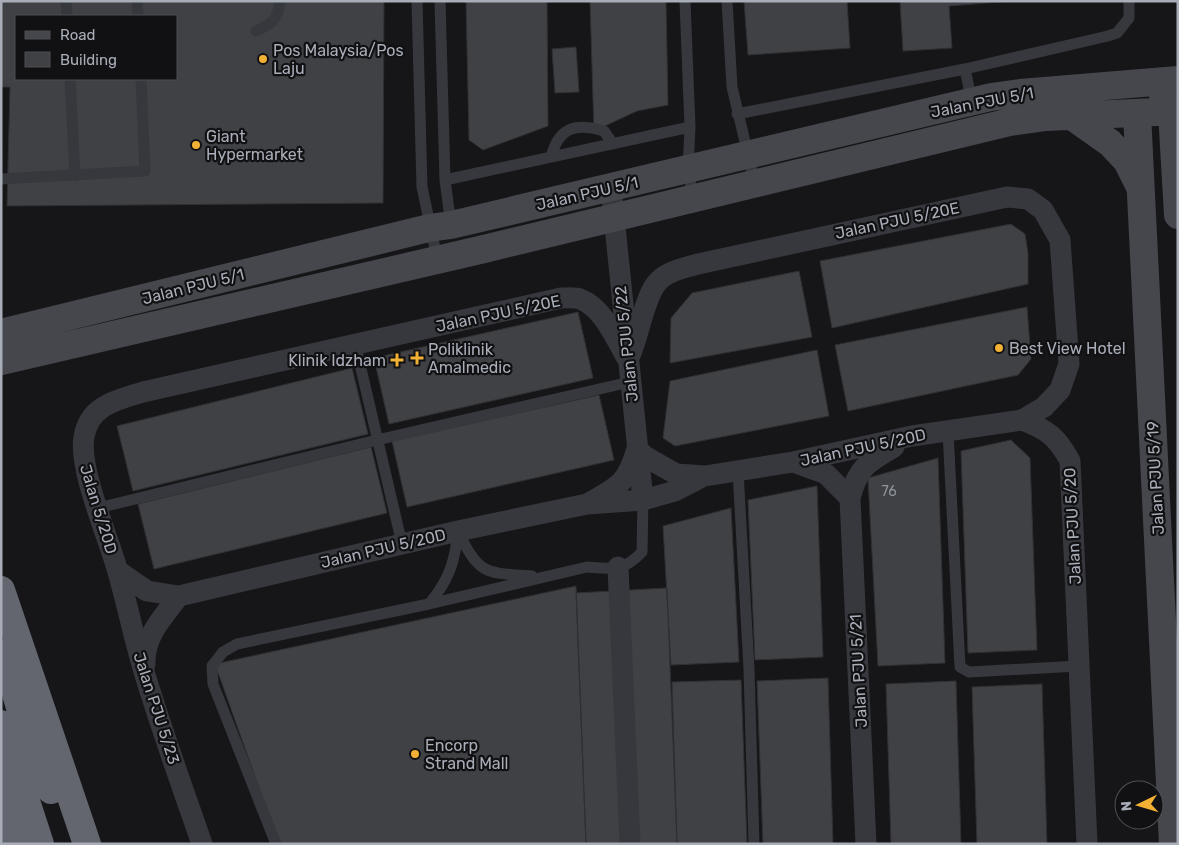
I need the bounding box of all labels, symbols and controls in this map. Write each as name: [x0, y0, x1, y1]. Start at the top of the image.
legend: [15, 15, 178, 80]
text: Road: [60, 26, 96, 44]
place label: Pos Malaysia/Pos Laju: [273, 41, 404, 78]
text: Building: [60, 51, 117, 69]
marker: Pos Malaysia/Pos Laju: [257, 53, 269, 65]
street label: Jalan PJU 5/1: [929, 83, 1035, 122]
place label: Giant Hypermarket: [206, 127, 303, 164]
marker: Giant Hypermarket: [190, 139, 202, 151]
street label: Jalan PJU 5/1: [534, 172, 640, 215]
street label: Jalan PJU 5/20E: [833, 198, 961, 243]
street label: Jalan PJU 5/1: [140, 265, 246, 308]
street label: Jalan PJU 5/22: [611, 285, 642, 403]
street label: Jalan PJU 5/20E: [434, 291, 562, 336]
place label: Best View Hotel: [1009, 339, 1126, 358]
place label: Poliklinik Amalmedic: [428, 340, 511, 377]
marker: Best View Hotel: [993, 342, 1005, 354]
place label: Klinik Idzham: [288, 351, 386, 370]
marker: Poliklinik Amalmedic: [410, 351, 424, 365]
marker: Klinik Idzham: [390, 353, 404, 367]
street label: Jalan PJU 5/19: [1143, 421, 1168, 535]
street label: Jalan PJU 5/20D: [798, 425, 928, 470]
street label: Jalan 5/20D: [76, 462, 121, 556]
street label: Jalan PJU 5/20: [1060, 467, 1085, 585]
house number: 76: [881, 483, 897, 500]
street label: Jalan PJU 5/20D: [319, 525, 448, 572]
street label: Jalan PJU 5/21: [846, 614, 871, 728]
street label: Jalan PJU 5/23: [129, 650, 184, 767]
place label: Encorp Strand Mall: [425, 736, 508, 773]
marker: Encorp Strand Mall: [409, 748, 421, 760]
north arrow: [1114, 780, 1164, 830]
text: N: [1118, 800, 1135, 812]

